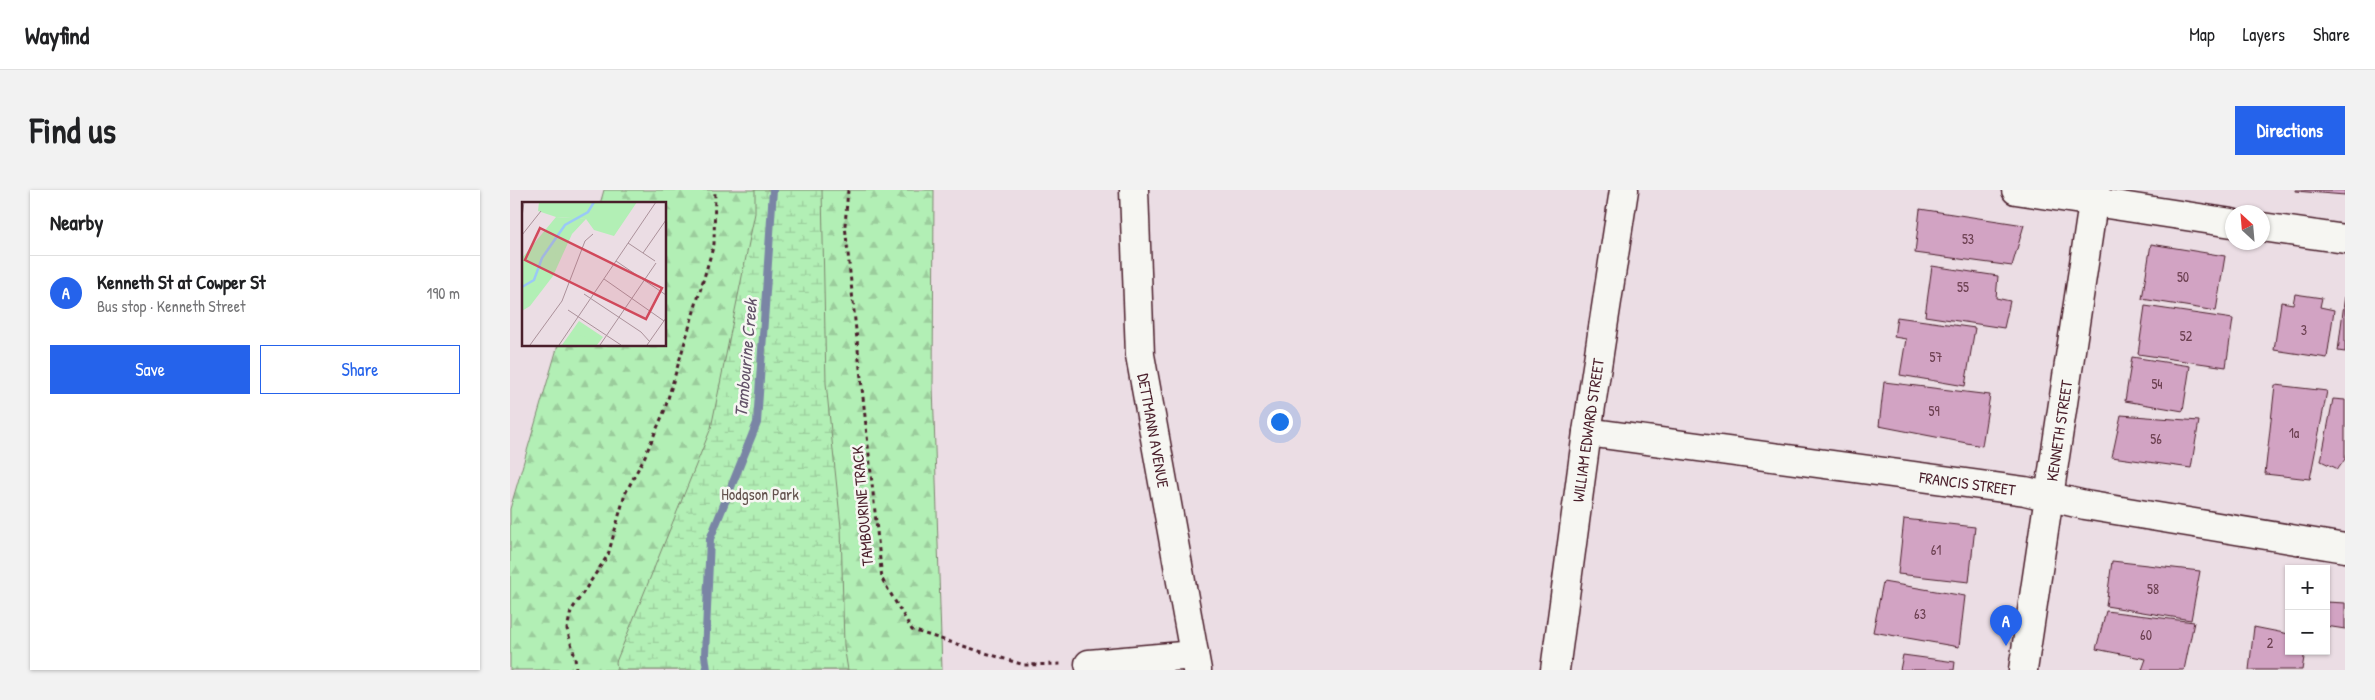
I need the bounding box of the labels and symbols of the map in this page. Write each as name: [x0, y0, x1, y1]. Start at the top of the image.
inset map: [522, 202, 666, 346]
north arrow: [2225, 205, 2270, 250]
house number: 53: [1962, 229, 1974, 248]
house number: 50: [2177, 267, 2189, 286]
house number: 55: [1957, 277, 1969, 296]
water label: Tambourine Creek: [728, 296, 763, 418]
house number: 3: [2301, 320, 2307, 339]
house number: 52: [2180, 326, 2193, 345]
house number: 57: [1930, 347, 1942, 366]
street label: WILLIAM EDWARD STREET: [1567, 356, 1609, 503]
street label: DETTMANN AVENUE: [1133, 372, 1175, 490]
house number: 54: [2151, 374, 2163, 393]
street label: KENNETH STREET: [2040, 378, 2077, 483]
house number: 59: [1928, 401, 1940, 420]
your location: [1267, 409, 1293, 435]
house number: 1a: [2289, 423, 2300, 442]
house number: 56: [2150, 429, 2162, 448]
street label: TAMBOURINE TRACK: [846, 444, 878, 567]
street label: FRANCIS STREET: [1917, 466, 2018, 501]
park label: Hodgson Park: [721, 483, 799, 505]
house number: 61: [1931, 540, 1941, 559]
house number: 58: [2147, 579, 2159, 598]
house number: 63: [1914, 604, 1926, 623]
pin: A: [1990, 605, 2022, 646]
house number: 60: [2140, 625, 2152, 644]
house number: 2: [2267, 633, 2274, 652]

